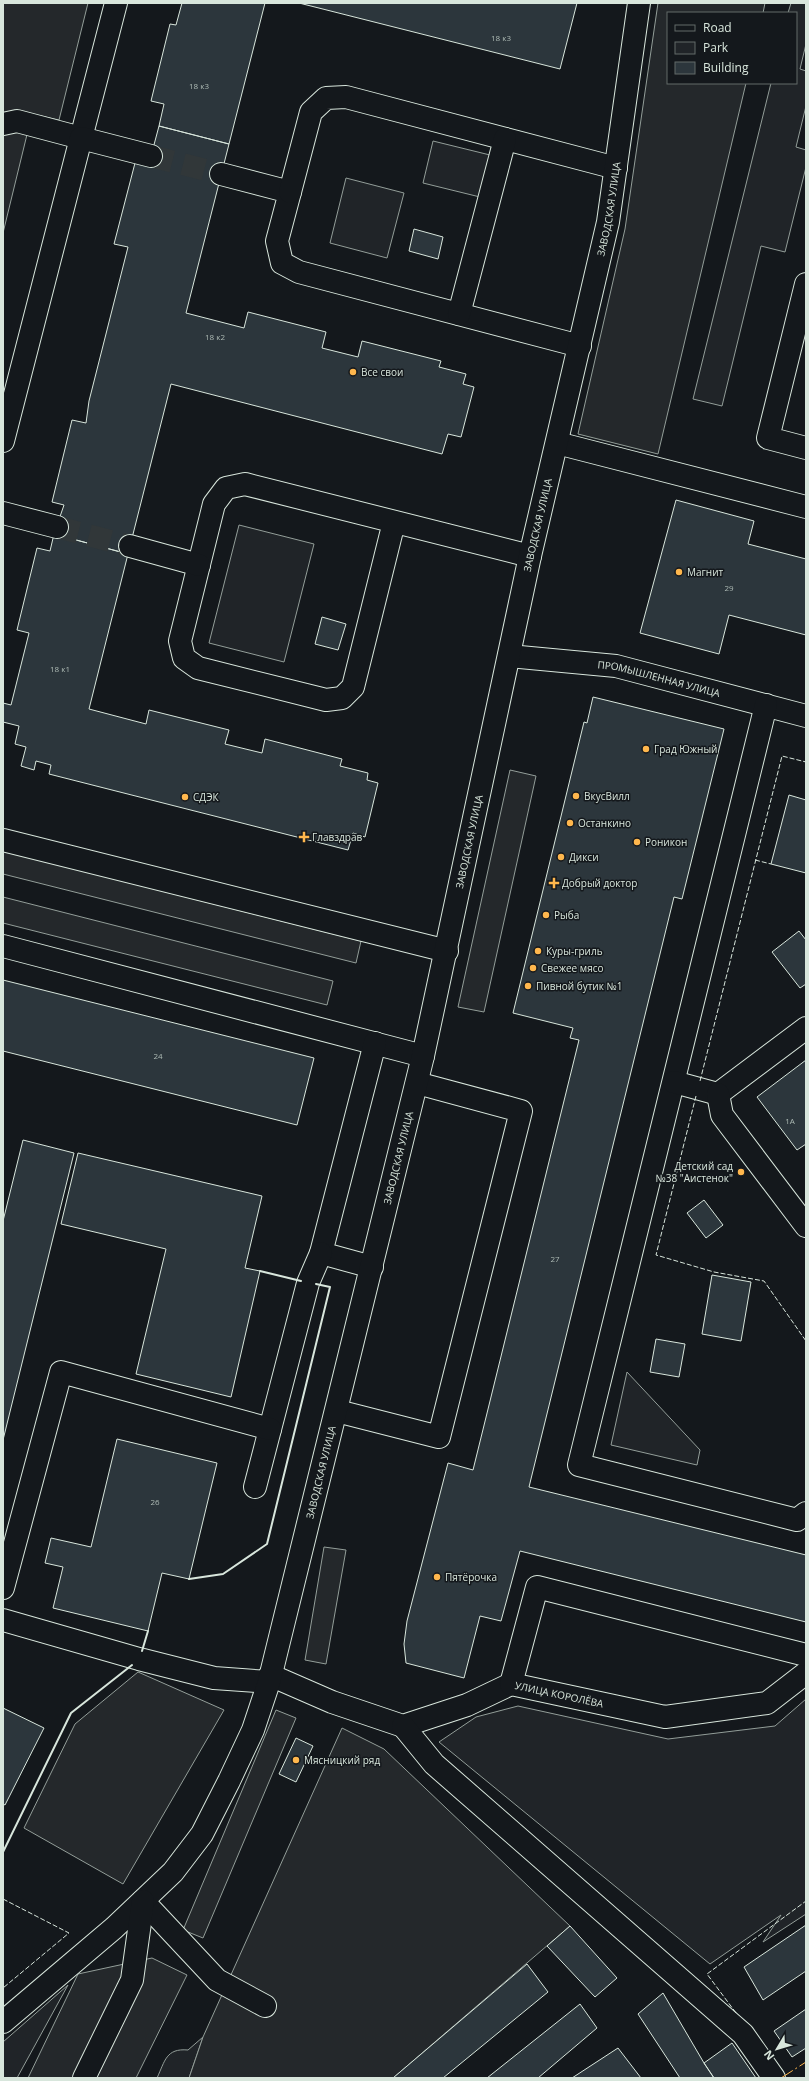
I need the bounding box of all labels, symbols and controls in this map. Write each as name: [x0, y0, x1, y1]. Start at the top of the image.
legend: [667, 12, 797, 84]
text: Road: [703, 19, 732, 36]
house number: 18 к3: [491, 32, 511, 43]
text: Park: [703, 39, 729, 56]
text: Building: [703, 59, 749, 76]
house number: 18 к3: [189, 80, 209, 91]
street label: ЗАВОДСКАЯ УЛИЦА: [593, 160, 624, 257]
house number: 18 к2: [205, 331, 225, 342]
place label: Все свои: [361, 365, 403, 379]
marker: Все свои: [348, 367, 358, 377]
street label: ЗАВОДСКАЯ УЛИЦА: [520, 476, 555, 573]
place label: Магнит: [687, 565, 724, 579]
marker: Магнит: [674, 567, 684, 577]
house number: 29: [724, 582, 734, 593]
street label: ПРОМЫШЛЕННАЯ УЛИЦА: [597, 657, 722, 700]
house number: 18 к1: [50, 663, 70, 674]
place label: Град Южный: [654, 742, 717, 756]
marker: Град Южный: [641, 744, 651, 754]
place label: ВкусВилл: [584, 789, 630, 803]
place label: СДЭК: [193, 790, 219, 804]
marker: ВкусВилл: [571, 791, 581, 801]
marker: СДЭК: [180, 792, 190, 802]
street label: ЗАВОДСКАЯ УЛИЦА: [452, 793, 486, 890]
place label: Останкино: [578, 816, 631, 830]
marker: Останкино: [565, 818, 575, 828]
place label: Главздрав: [312, 830, 362, 844]
marker: Главздрав: [299, 832, 309, 842]
place label: Роникон: [645, 835, 687, 849]
marker: Роникон: [632, 837, 642, 847]
place label: Дикси: [569, 850, 599, 864]
marker: Дикси: [556, 852, 566, 862]
place label: Добрый доктор: [562, 876, 637, 890]
marker: Добрый доктор: [549, 878, 559, 888]
place label: Рыба: [554, 908, 579, 922]
marker: Рыба: [541, 910, 551, 920]
place label: Куры-гриль: [546, 944, 603, 958]
marker: Куры-гриль: [533, 946, 543, 956]
place label: Свежее мясо: [541, 961, 604, 975]
marker: Свежее мясо: [528, 963, 538, 973]
place label: Пивной бутик №1: [536, 979, 622, 993]
marker: Пивной бутик №1: [523, 981, 533, 991]
house number: 24: [153, 1050, 163, 1061]
street label: ЗАВОДСКАЯ УЛИЦА: [380, 1109, 416, 1206]
house number: 1А: [785, 1115, 796, 1126]
place label: Детский сад №38 "Аистенок": [656, 1159, 733, 1185]
marker: Детский сад №38 "Аистенок": [736, 1167, 746, 1177]
house number: 27: [550, 1253, 560, 1264]
street label: ЗАВОДСКАЯ УЛИЦА: [302, 1424, 339, 1520]
house number: 26: [150, 1496, 160, 1507]
place label: Пятёрочка: [445, 1570, 497, 1584]
marker: Пятёрочка: [432, 1572, 442, 1582]
street label: УЛИЦА КОРОЛЁВА: [514, 1678, 605, 1711]
place label: Мясницкий ряд: [304, 1753, 380, 1767]
marker: Мясницкий ряд: [291, 1755, 301, 1765]
north arrow: [757, 2029, 797, 2069]
text: N: [760, 2047, 777, 2064]

